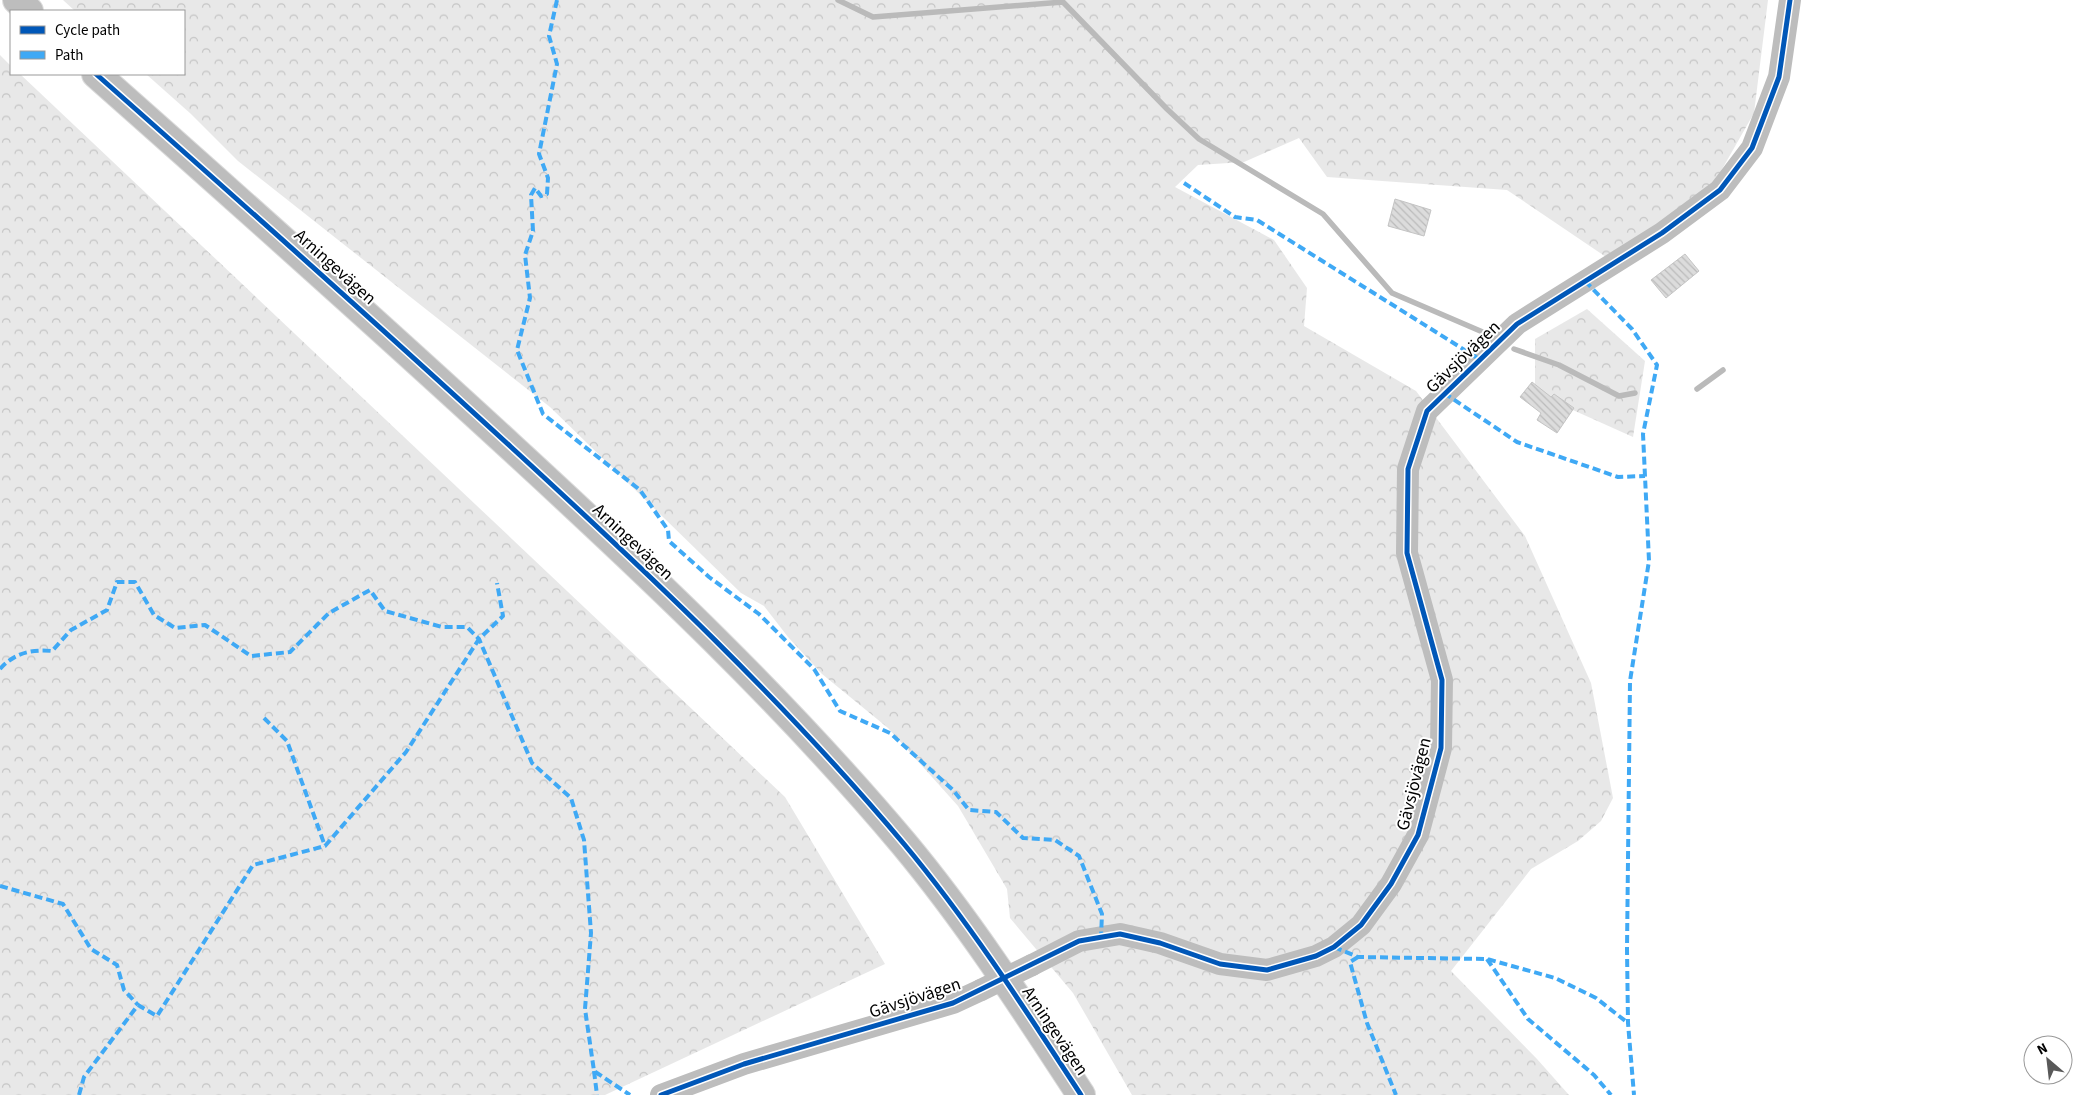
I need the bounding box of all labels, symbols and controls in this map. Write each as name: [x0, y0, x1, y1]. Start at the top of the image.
legend: [10, 10, 185, 75]
text: Cycle path: [55, 20, 120, 41]
text: Path: [55, 45, 83, 66]
street label: Arningevägen: [288, 223, 382, 311]
street label: Gävsjövägen: [1420, 315, 1506, 399]
street label: Arningevägen: [587, 498, 679, 586]
street label: Gävsjövägen: [1390, 735, 1438, 833]
street label: Gävsjövägen: [866, 971, 964, 1025]
street label: Arningevägen: [1016, 981, 1094, 1081]
north arrow: [2023, 1035, 2073, 1085]
text: N: [2034, 1038, 2051, 1060]

